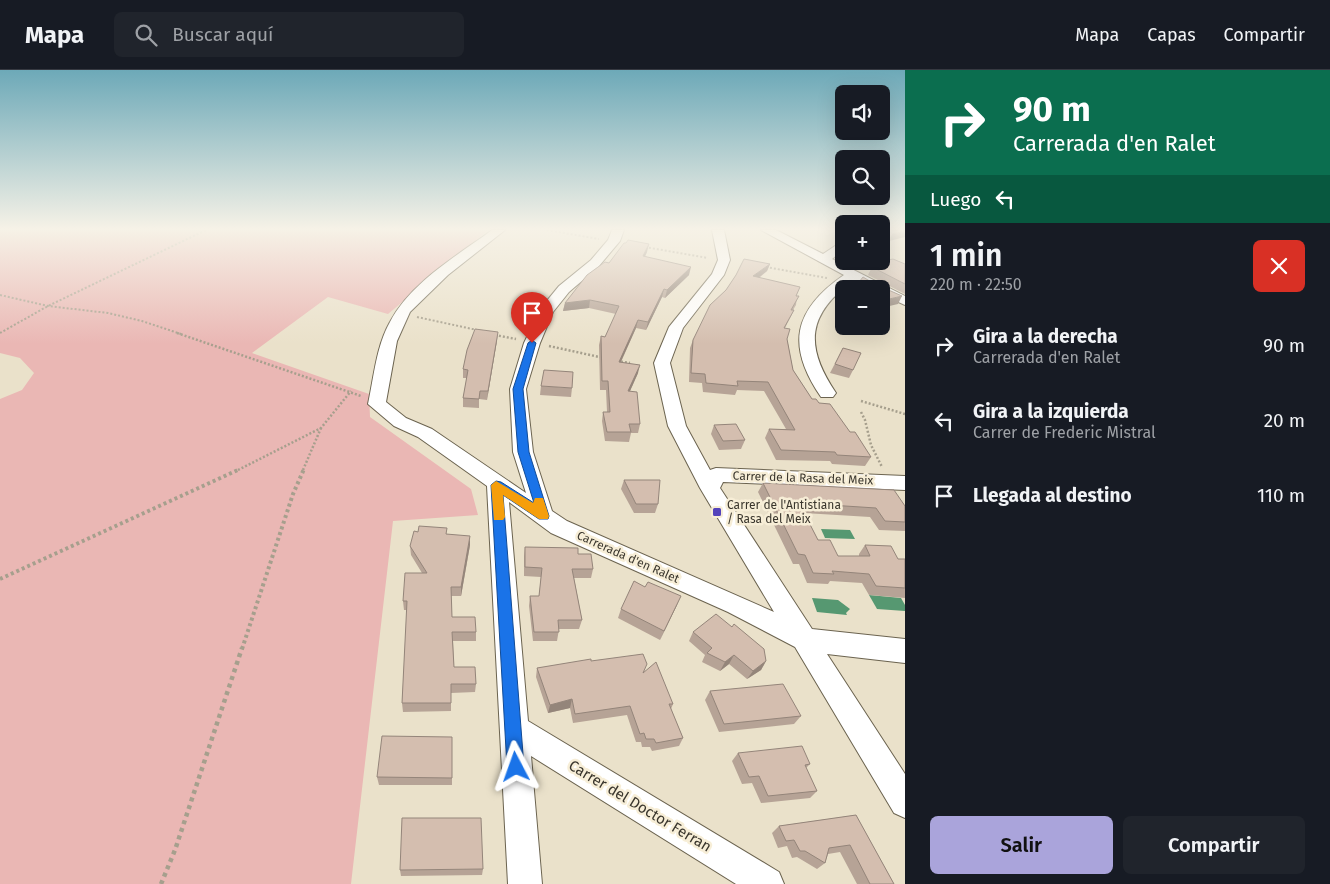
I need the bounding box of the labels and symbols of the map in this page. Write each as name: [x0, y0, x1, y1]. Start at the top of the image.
pin: [511, 292, 553, 343]
street label: Carrer de la Rasa del Meix: [732, 469, 874, 487]
place label: Carrer de l'Antistiana / Rasa del Meix: [727, 498, 841, 526]
marker: Carrer de l'Antistiana / Rasa del Meix: [711, 506, 723, 518]
street label: Carrerada d'en Ralet: [575, 528, 682, 586]
position arrow: [489, 740, 541, 792]
street label: Carrer del Doctor Ferran: [565, 756, 715, 856]

